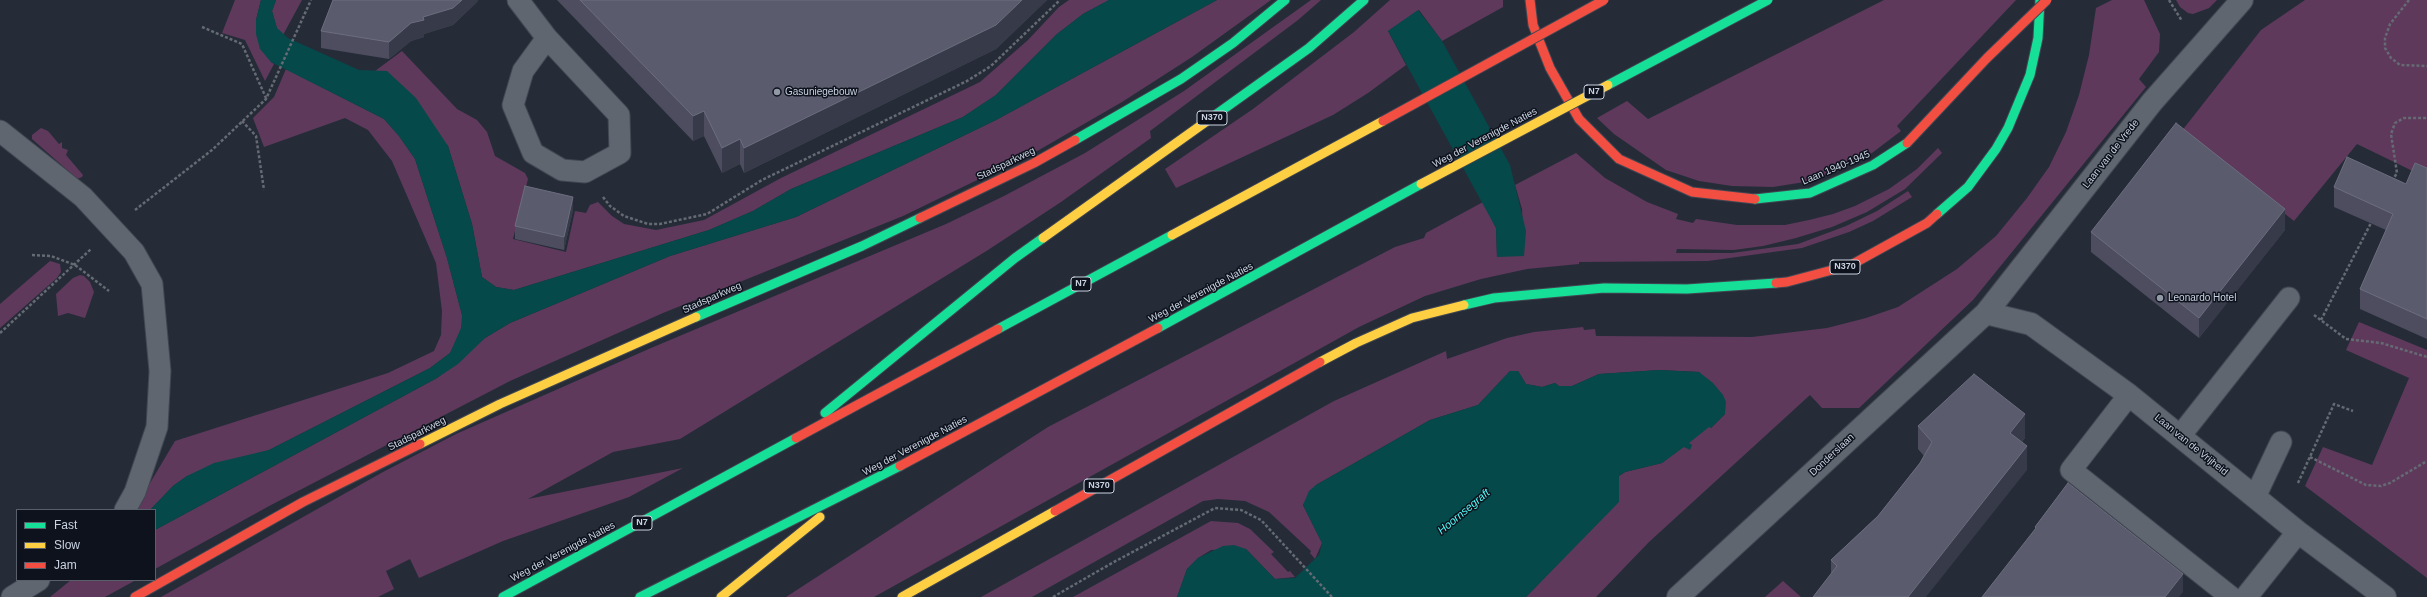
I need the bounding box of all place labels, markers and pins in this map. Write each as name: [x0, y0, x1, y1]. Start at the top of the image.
place label: Gasuniegebouw: [785, 86, 857, 98]
marker: Gasuniegebouw: [772, 87, 782, 97]
place label: Leonardo Hotel: [2168, 292, 2236, 304]
marker: Leonardo Hotel: [2155, 293, 2165, 303]

